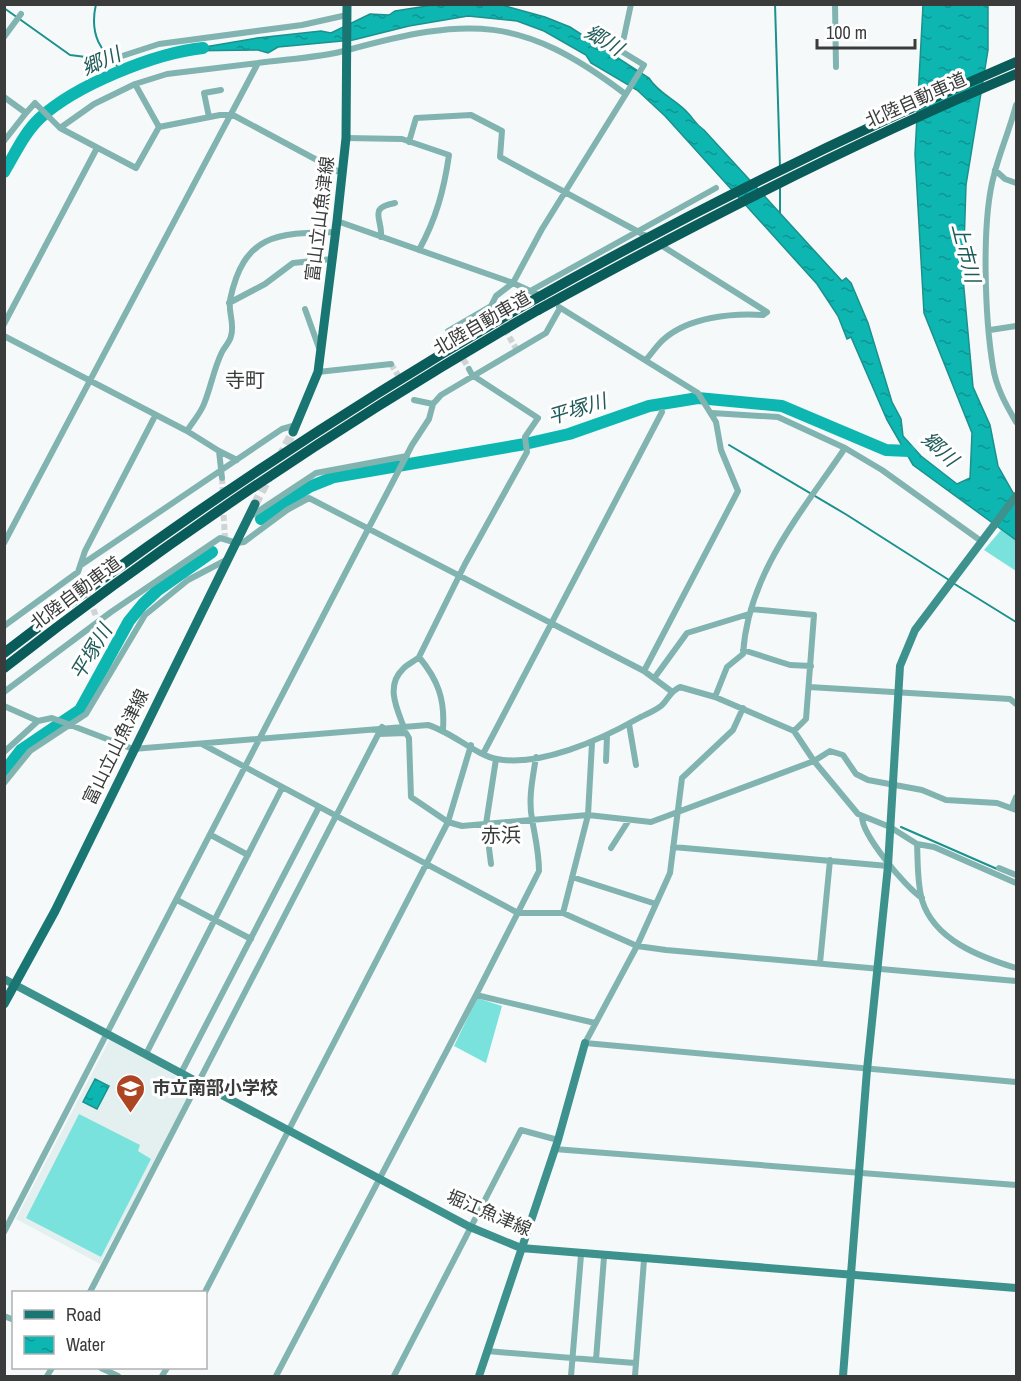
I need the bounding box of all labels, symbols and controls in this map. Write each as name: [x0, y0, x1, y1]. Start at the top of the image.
scale bar: [817, 12, 914, 50]
water label: 郷川: [580, 18, 630, 62]
text: 100 m: [826, 20, 867, 45]
water label: 郷川: [77, 39, 126, 81]
street label: 北陸自動車道: [861, 66, 970, 133]
street label: 富山立山魚津線: [299, 155, 340, 283]
water label: 上市川: [946, 221, 987, 287]
street label: 北陸自動車道: [429, 285, 535, 360]
district label: 寺町: [225, 366, 265, 393]
water label: 平塚川: [544, 386, 611, 430]
water label: 郷川: [916, 425, 966, 473]
street label: 北陸自動車道: [25, 550, 126, 635]
water label: 平塚川: [64, 617, 119, 684]
street label: 富山立山魚津線: [77, 685, 154, 809]
district label: 赤浜: [481, 821, 521, 848]
school or university icon: 市立南部小学校: [115, 1072, 147, 1114]
place label: 市立南部小学校: [152, 1075, 278, 1100]
street label: 堀江魚津線: [443, 1183, 536, 1242]
legend: [12, 1291, 207, 1369]
text: Road: [66, 1302, 101, 1327]
text: Water: [66, 1332, 105, 1357]

